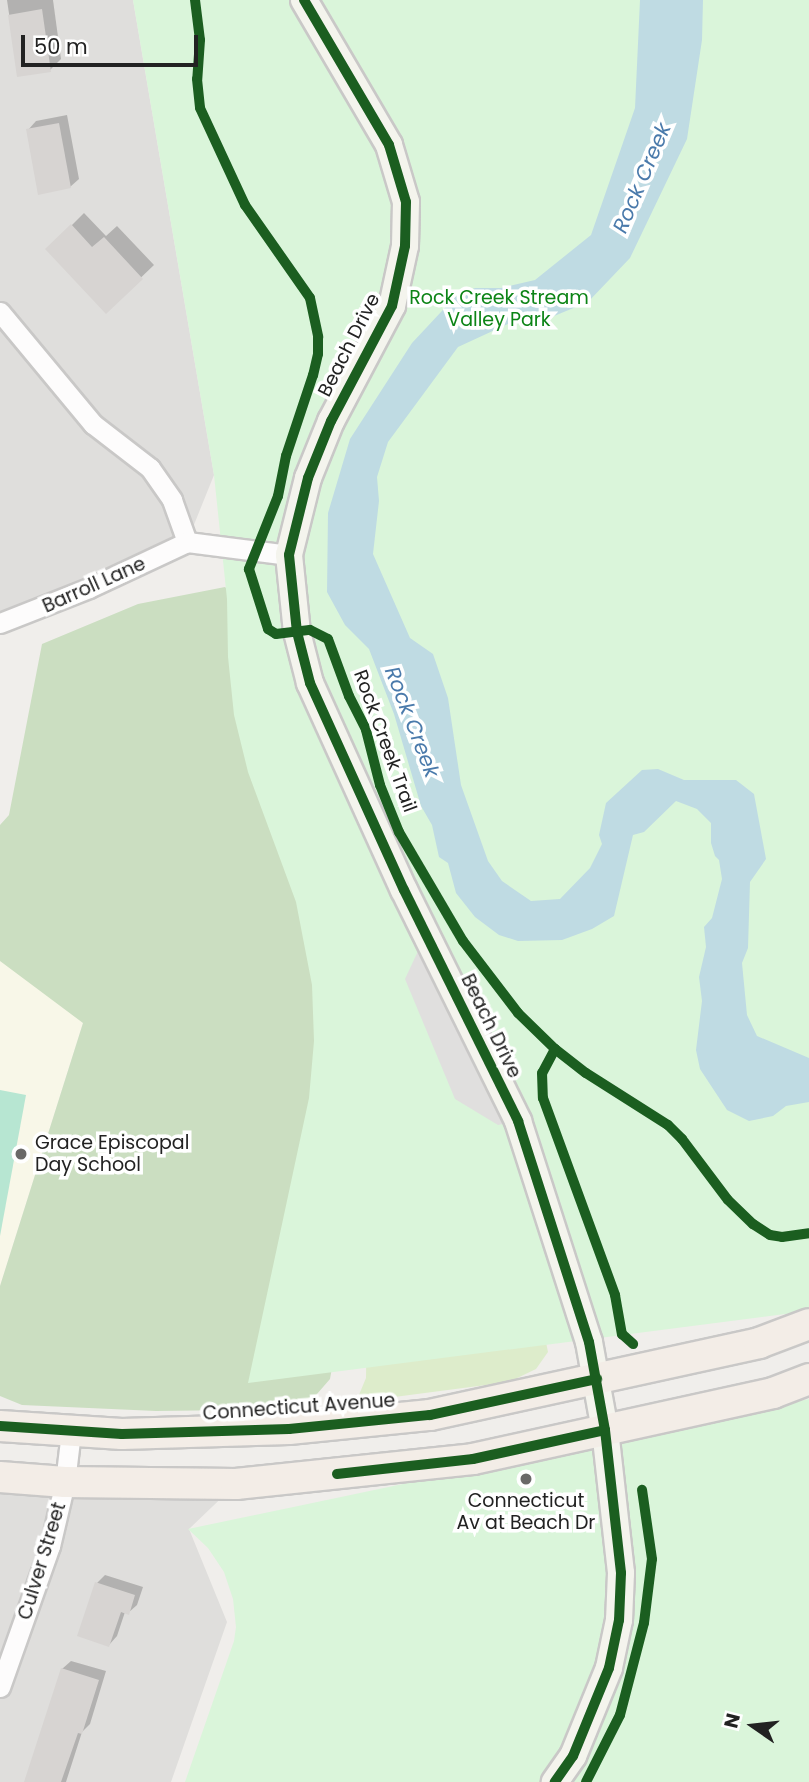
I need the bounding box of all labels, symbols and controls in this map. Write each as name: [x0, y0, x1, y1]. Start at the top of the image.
scale bar: [24, 21, 201, 65]
text: 50 m: [34, 32, 88, 61]
water label: Rock Creek: [608, 119, 676, 237]
park label: Rock Creek Stream Valley Park: [409, 287, 589, 331]
street label: Beach Drive: [313, 290, 385, 400]
street label: Barroll Lane: [39, 552, 149, 618]
water label: Rock Creek: [379, 663, 445, 781]
street label: Rock Creek Trail: [349, 667, 421, 815]
street label: Beach Drive: [456, 970, 526, 1082]
place label: Grace Episcopal Day School: [35, 1132, 189, 1176]
marker: Grace Episcopal Day School: [13, 1146, 29, 1162]
street label: Connecticut Avenue: [202, 1389, 396, 1425]
marker: Connecticut Av at Beach Dr: [518, 1471, 534, 1487]
place label: Connecticut Av at Beach Dr: [457, 1490, 595, 1534]
street label: Culver Street: [13, 1499, 71, 1623]
north arrow: [718, 1691, 788, 1761]
text: N: [717, 1711, 747, 1731]

